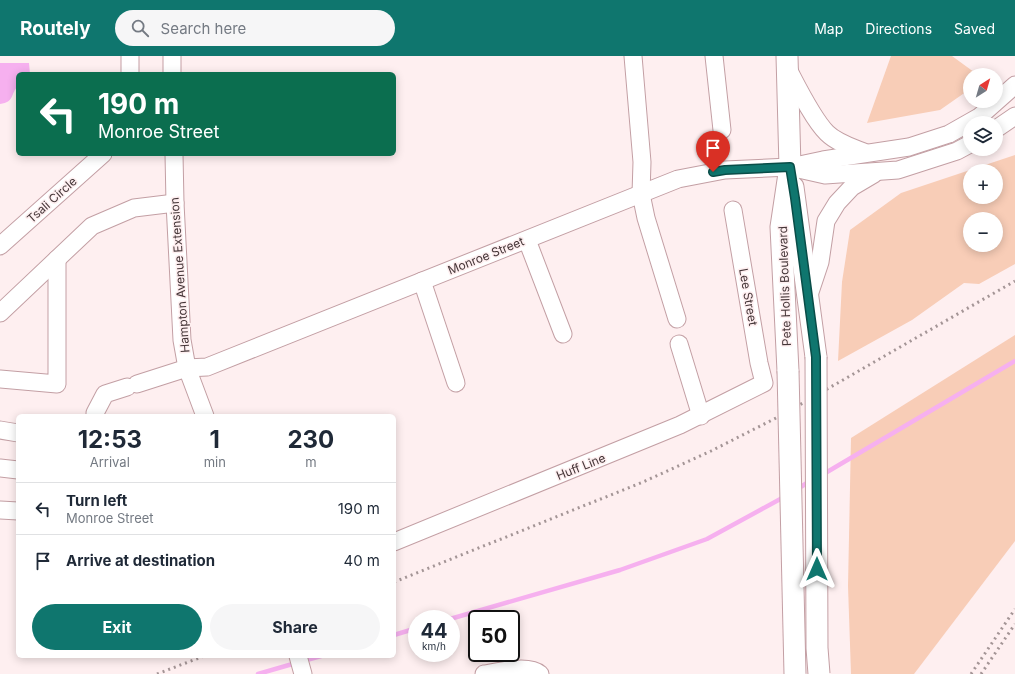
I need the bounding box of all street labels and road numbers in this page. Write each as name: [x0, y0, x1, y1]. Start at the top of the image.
street label: Tsali Circle: [24, 173, 80, 226]
street label: Hampton Avenue Extension: [167, 197, 192, 353]
street label: Pete Hollis Boulevard: [775, 226, 794, 346]
street label: Monroe Street: [446, 233, 526, 278]
street label: Lee Street: [736, 267, 761, 327]
street label: Huff Line: [554, 450, 608, 483]

